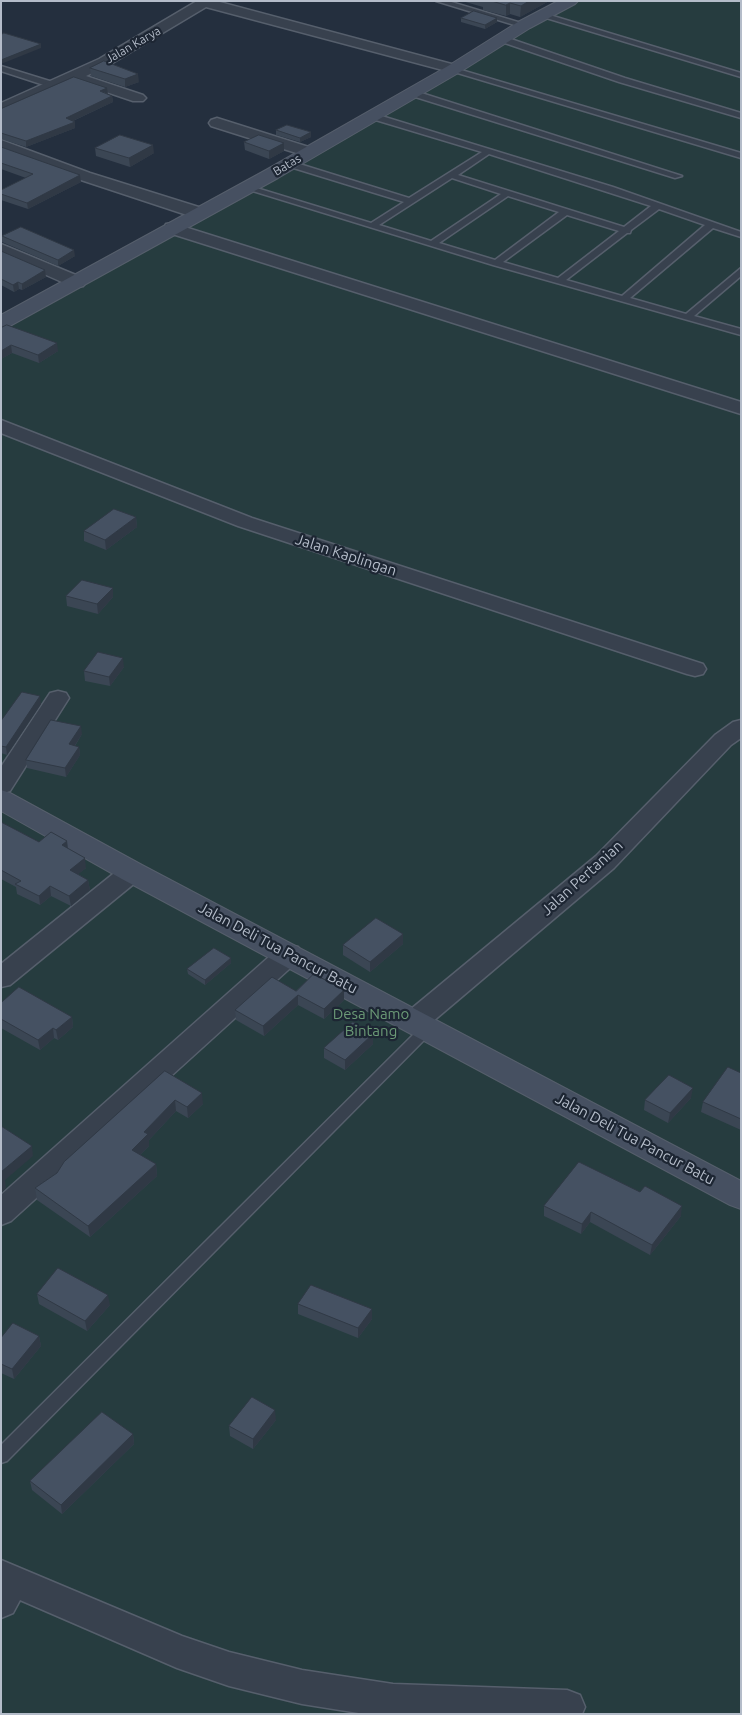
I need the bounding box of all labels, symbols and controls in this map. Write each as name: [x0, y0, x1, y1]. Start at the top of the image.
street label: Jalan Karya: [103, 23, 163, 67]
street label: Batas: [270, 151, 304, 179]
street label: Jalan Kaplingan: [293, 530, 399, 580]
street label: Jalan Pertanian: [538, 837, 626, 919]
street label: Jalan Deli Tua Pancur Batu: [195, 898, 361, 998]
park label: Desa Namo Bintang: [333, 1005, 409, 1040]
street label: Jalan Deli Tua Pancur Batu: [552, 1089, 718, 1189]

